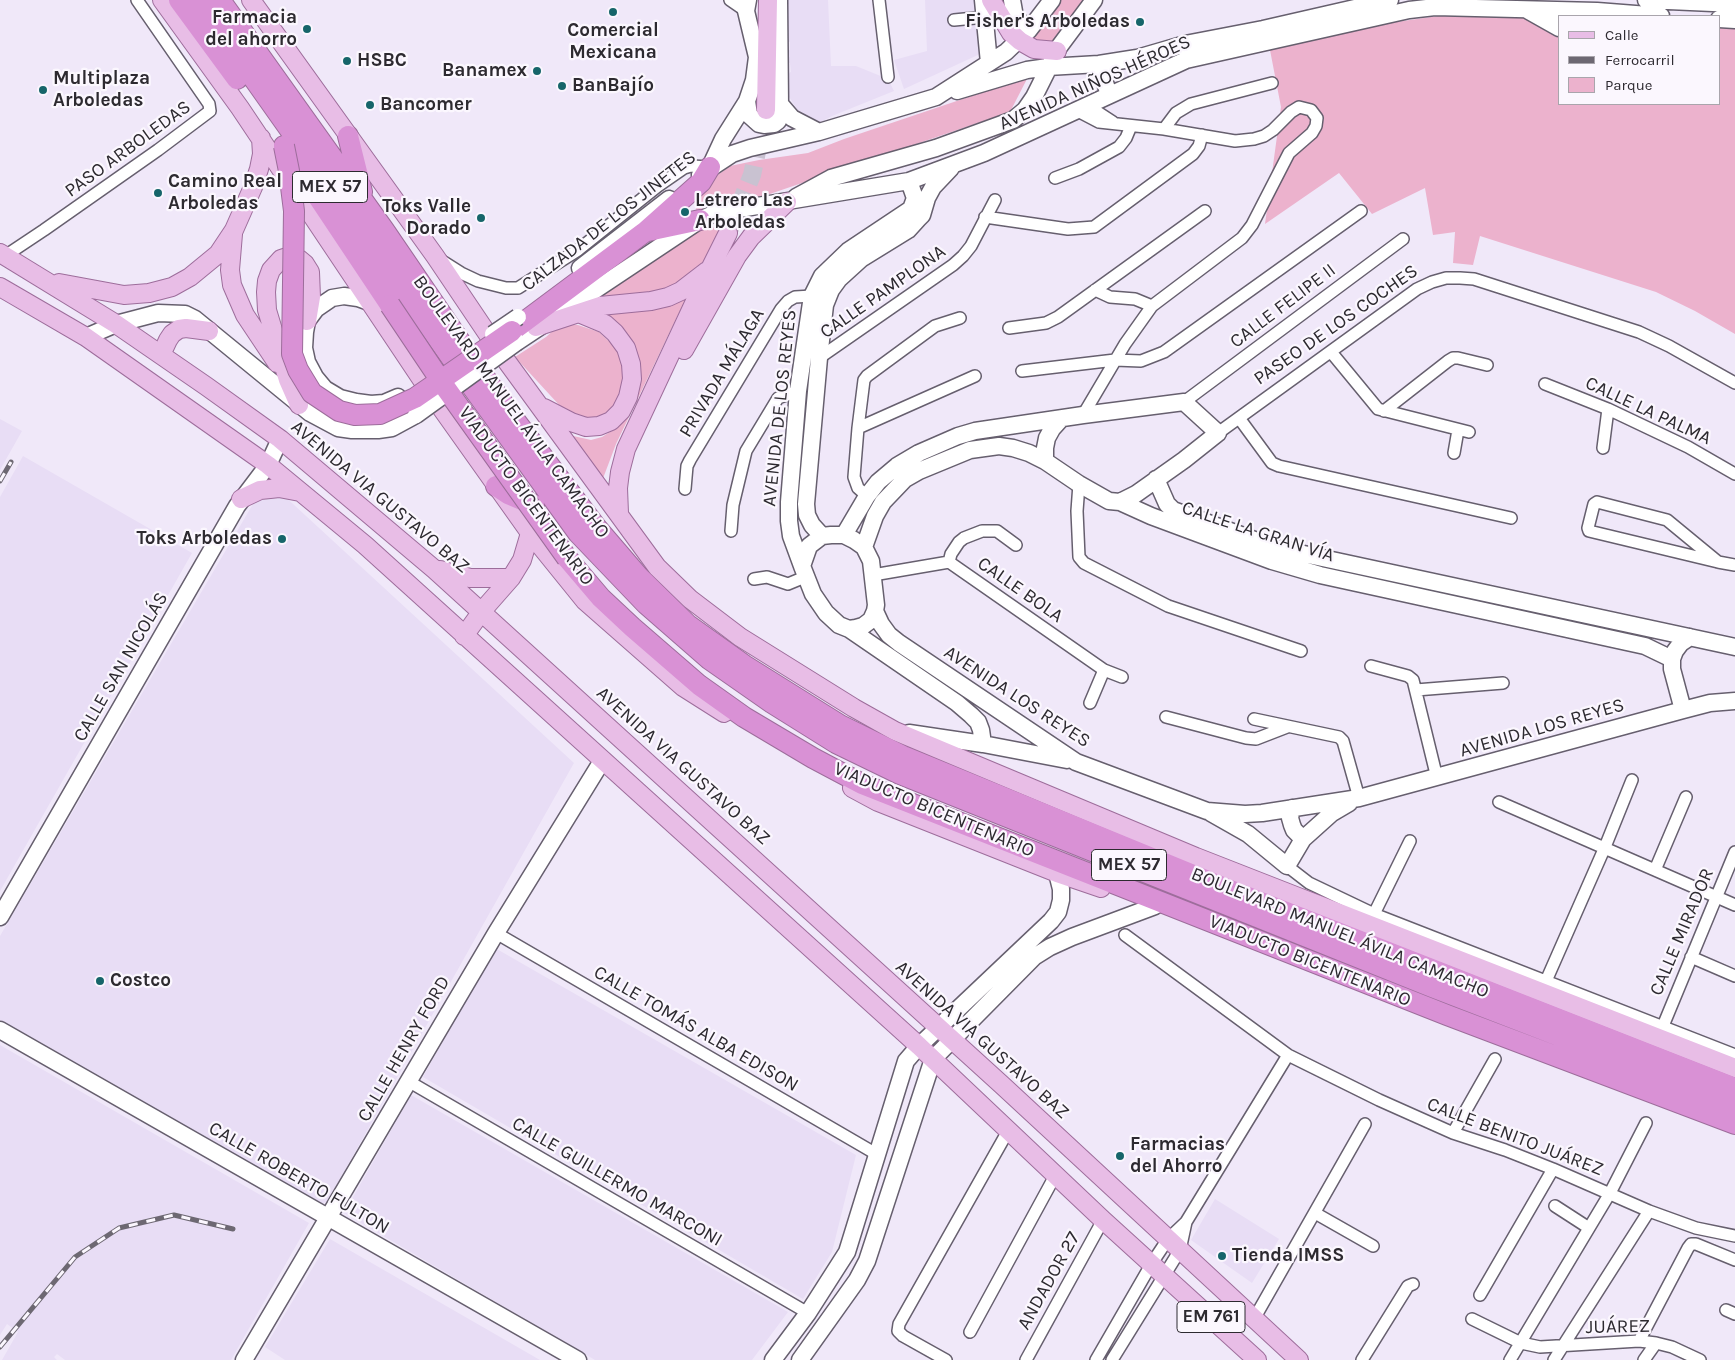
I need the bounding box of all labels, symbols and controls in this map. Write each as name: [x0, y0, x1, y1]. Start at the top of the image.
marker: Comercial Mexicana: [607, 6, 619, 18]
place label: Farmacia del ahorro: [205, 7, 297, 51]
place label: Fisher's Arboledas: [965, 11, 1130, 33]
legend: [1558, 15, 1720, 105]
marker: Fisher's Arboledas: [1134, 16, 1146, 28]
place label: Comercial Mexicana: [567, 20, 659, 64]
marker: Farmacia del ahorro: [301, 23, 313, 35]
text: Calle: [1605, 26, 1639, 44]
street label: AVENIDA NIÑOS HÉROES: [996, 30, 1194, 136]
place label: HSBC: [357, 50, 407, 72]
text: Ferrocarril: [1605, 51, 1675, 69]
marker: HSBC: [341, 55, 353, 67]
place label: Banamex: [442, 60, 527, 82]
marker: Banamex: [531, 65, 543, 77]
place label: Multiplaza Arboledas: [53, 68, 150, 112]
place label: BanBajío: [572, 75, 654, 97]
text: Parque: [1605, 76, 1653, 94]
marker: BanBajío: [556, 80, 568, 92]
marker: Multiplaza Arboledas: [37, 84, 49, 96]
place label: Bancomer: [380, 94, 472, 116]
street label: PASO ARBOLEDAS: [61, 96, 195, 202]
marker: Bancomer: [364, 99, 376, 111]
street label: CALZADA DE LOS JINETES: [517, 146, 701, 296]
place label: Camino Real Arboledas: [168, 171, 282, 215]
road number: MEX 57: [292, 172, 368, 202]
marker: Camino Real Arboledas: [152, 187, 164, 199]
place label: Letrero Las Arboledas: [695, 190, 793, 234]
place label: Toks Valle Dorado: [382, 196, 471, 240]
marker: Letrero Las Arboledas: [679, 206, 691, 218]
marker: Toks Valle Dorado: [475, 212, 487, 224]
street label: CALLE PAMPLONA: [816, 240, 950, 344]
street label: CALLE FELIPE II: [1226, 259, 1340, 353]
street label: PASEO DE LOS COCHES: [1250, 260, 1422, 390]
street label: BOULEVARD MANUEL ÁVILA CAMACHO: [408, 271, 614, 543]
street label: PRIVADA MÁLAGA: [675, 304, 769, 442]
street label: AVENIDA DE LOS REYES: [758, 308, 802, 508]
street label: CALLE LA PALMA: [1581, 372, 1715, 450]
street label: VIADUCTO BICENTENARIO: [453, 402, 599, 590]
street label: AVENIDA VIA GUSTAVO BAZ: [286, 416, 474, 578]
street label: CALLE LA GRAN VÍA: [1179, 497, 1337, 567]
place label: Toks Arboledas: [136, 528, 272, 550]
marker: Toks Arboledas: [276, 533, 288, 545]
street label: CALLE BOLA: [973, 552, 1067, 628]
street label: CALLE SAN NICOLÁS: [69, 588, 173, 746]
street label: AVENIDA LOS REYES: [939, 641, 1095, 753]
street label: AVENIDA VIA GUSTAVO BAZ: [591, 682, 775, 850]
street label: AVENIDA LOS REYES: [1457, 694, 1627, 762]
street label: VIADUCTO BICENTENARIO: [830, 757, 1038, 863]
road number: MEX 57: [1092, 850, 1166, 880]
street label: BOULEVARD MANUEL ÁVILA CAMACHO: [1188, 863, 1492, 1003]
street label: CALLE MIRADOR: [1645, 865, 1719, 999]
street label: VIADUCTO BICENTENARIO: [1206, 910, 1414, 1012]
street label: AVENIDA VIA GUSTAVO BAZ: [890, 956, 1074, 1124]
street label: CALLE TOMÁS ALBA EDISON: [590, 961, 802, 1097]
place label: Costco: [110, 970, 171, 992]
street label: CALLE HENRY FORD: [353, 972, 455, 1126]
marker: Costco: [94, 975, 106, 987]
street label: CALLE BENITO JUÁREZ: [1424, 1093, 1606, 1181]
street label: CALLE GUILLERMO MARCONI: [508, 1112, 726, 1252]
street label: CALLE ROBERTO FULTON: [205, 1117, 393, 1239]
place label: Farmacias del Ahorro: [1130, 1134, 1225, 1178]
marker: Farmacias del Ahorro: [1114, 1150, 1126, 1162]
street label: ANDADOR 27: [1013, 1228, 1085, 1334]
place label: Tienda IMSS: [1232, 1245, 1344, 1267]
marker: Tienda IMSS: [1216, 1250, 1228, 1262]
road number: EM 761: [1177, 1301, 1245, 1332]
street label: JUÁREZ: [1586, 1315, 1650, 1339]

